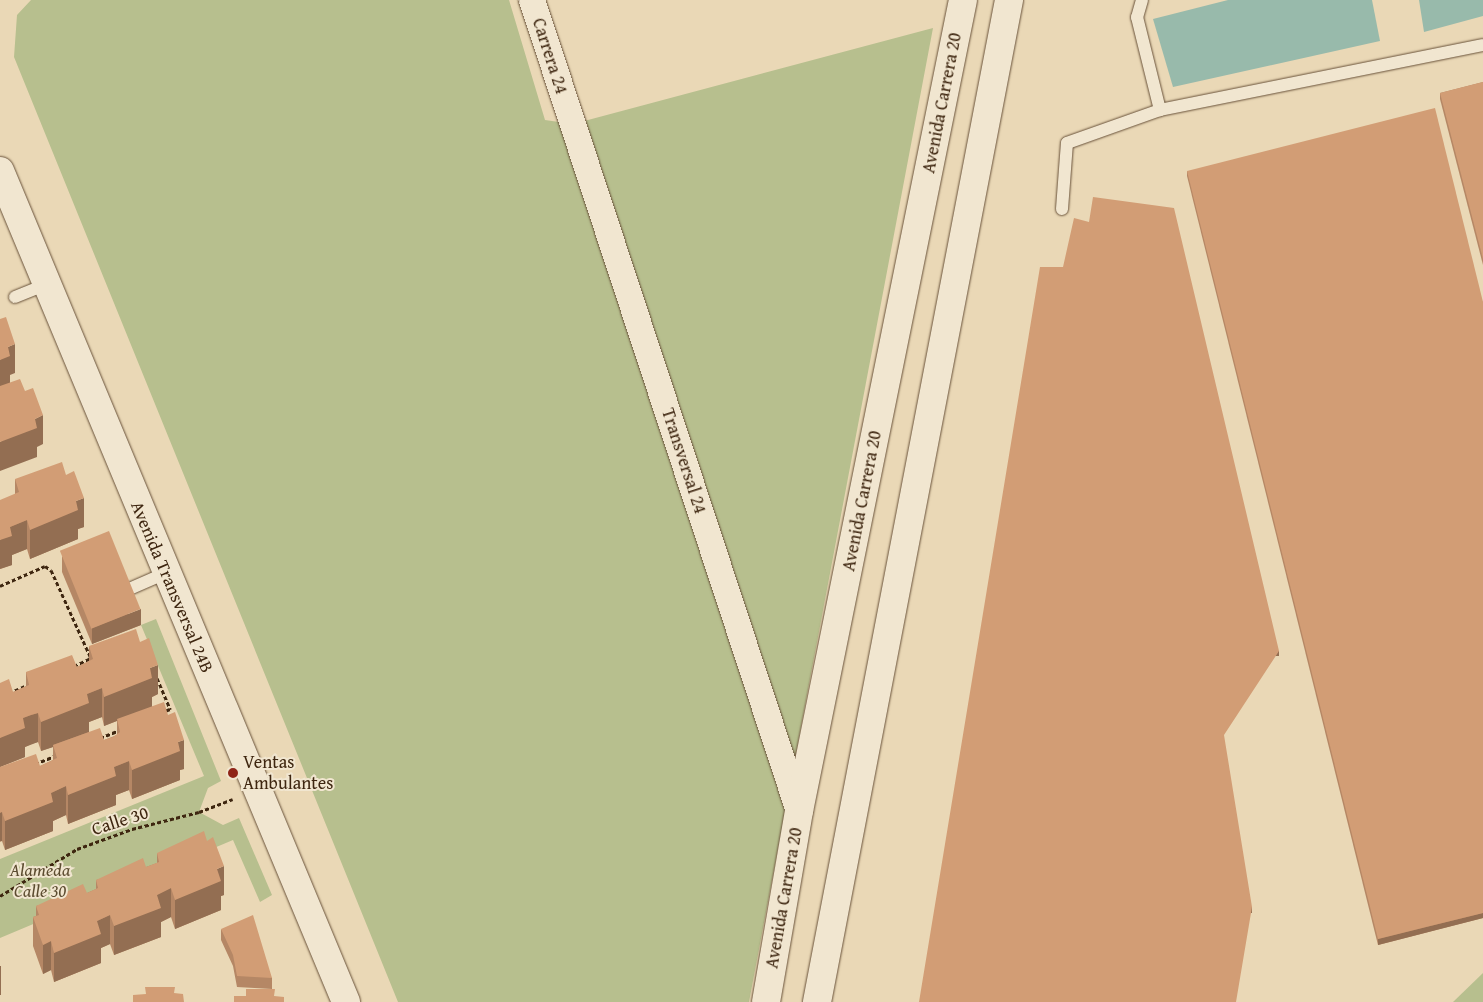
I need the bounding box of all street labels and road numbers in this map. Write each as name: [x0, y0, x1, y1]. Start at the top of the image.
street label: Carrera 24: [528, 15, 572, 97]
street label: Avenida Carrera 20: [918, 31, 966, 175]
street label: Transversal 24: [657, 406, 711, 516]
street label: Avenida Carrera 20: [838, 429, 886, 573]
street label: Avenida Transversal 24B: [126, 498, 218, 676]
street label: Calle 30: [89, 802, 151, 840]
street label: Avenida Carrera 20: [761, 826, 807, 970]

